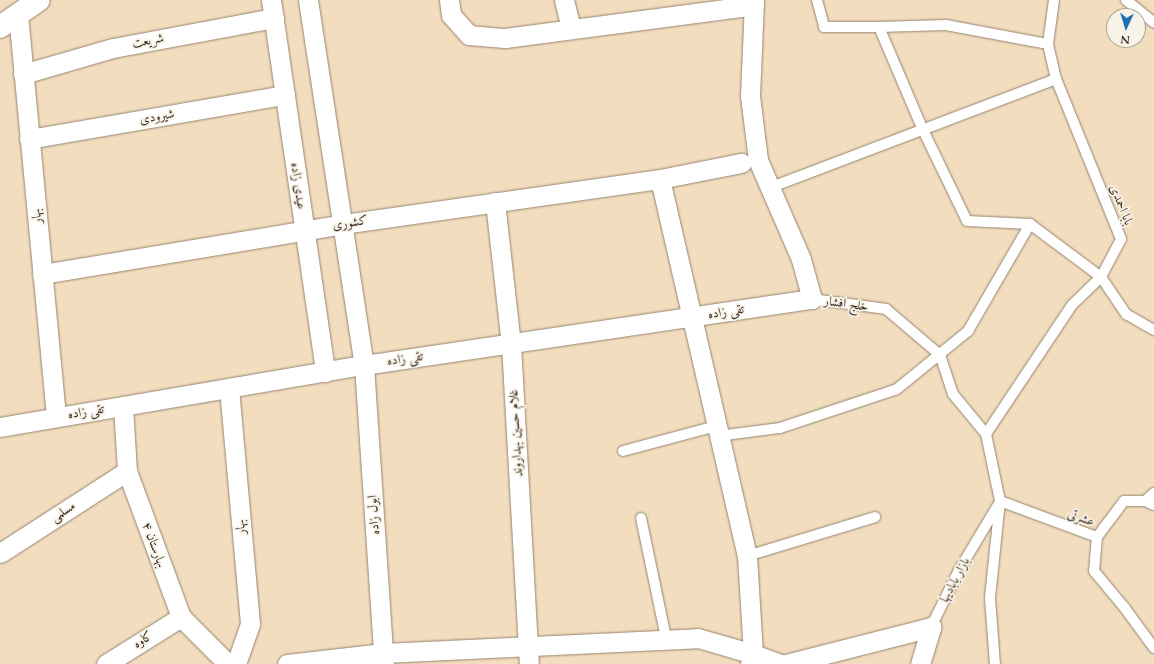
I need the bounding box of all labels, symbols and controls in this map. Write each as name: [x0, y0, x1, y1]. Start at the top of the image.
north arrow: [1106, 8, 1146, 48]
street label: شریعت: [131, 30, 165, 52]
text: N: [1120, 32, 1130, 47]
street label: شیرودی: [138, 106, 176, 128]
street label: عیدی زاده: [287, 161, 309, 211]
street label: بابا احمدی: [1106, 182, 1136, 228]
street label: بهار: [29, 208, 45, 224]
street label: کشوری: [331, 213, 369, 233]
street label: خلج افشار: [823, 293, 869, 315]
street label: تقی زاده: [707, 301, 745, 323]
street label: تقی زاده: [386, 349, 424, 369]
street label: غلام حسین بهداروند: [506, 389, 526, 477]
street label: تقی زاده: [67, 401, 105, 423]
street label: ابول زاده: [365, 495, 383, 535]
street label: مسلمی: [48, 498, 78, 526]
street label: عشرتی: [1065, 506, 1097, 530]
street label: بهار: [233, 519, 249, 535]
street label: بهارستان ۴: [139, 520, 169, 570]
street label: بازار بابادیها: [937, 555, 973, 605]
street label: کاوه: [130, 628, 156, 652]

